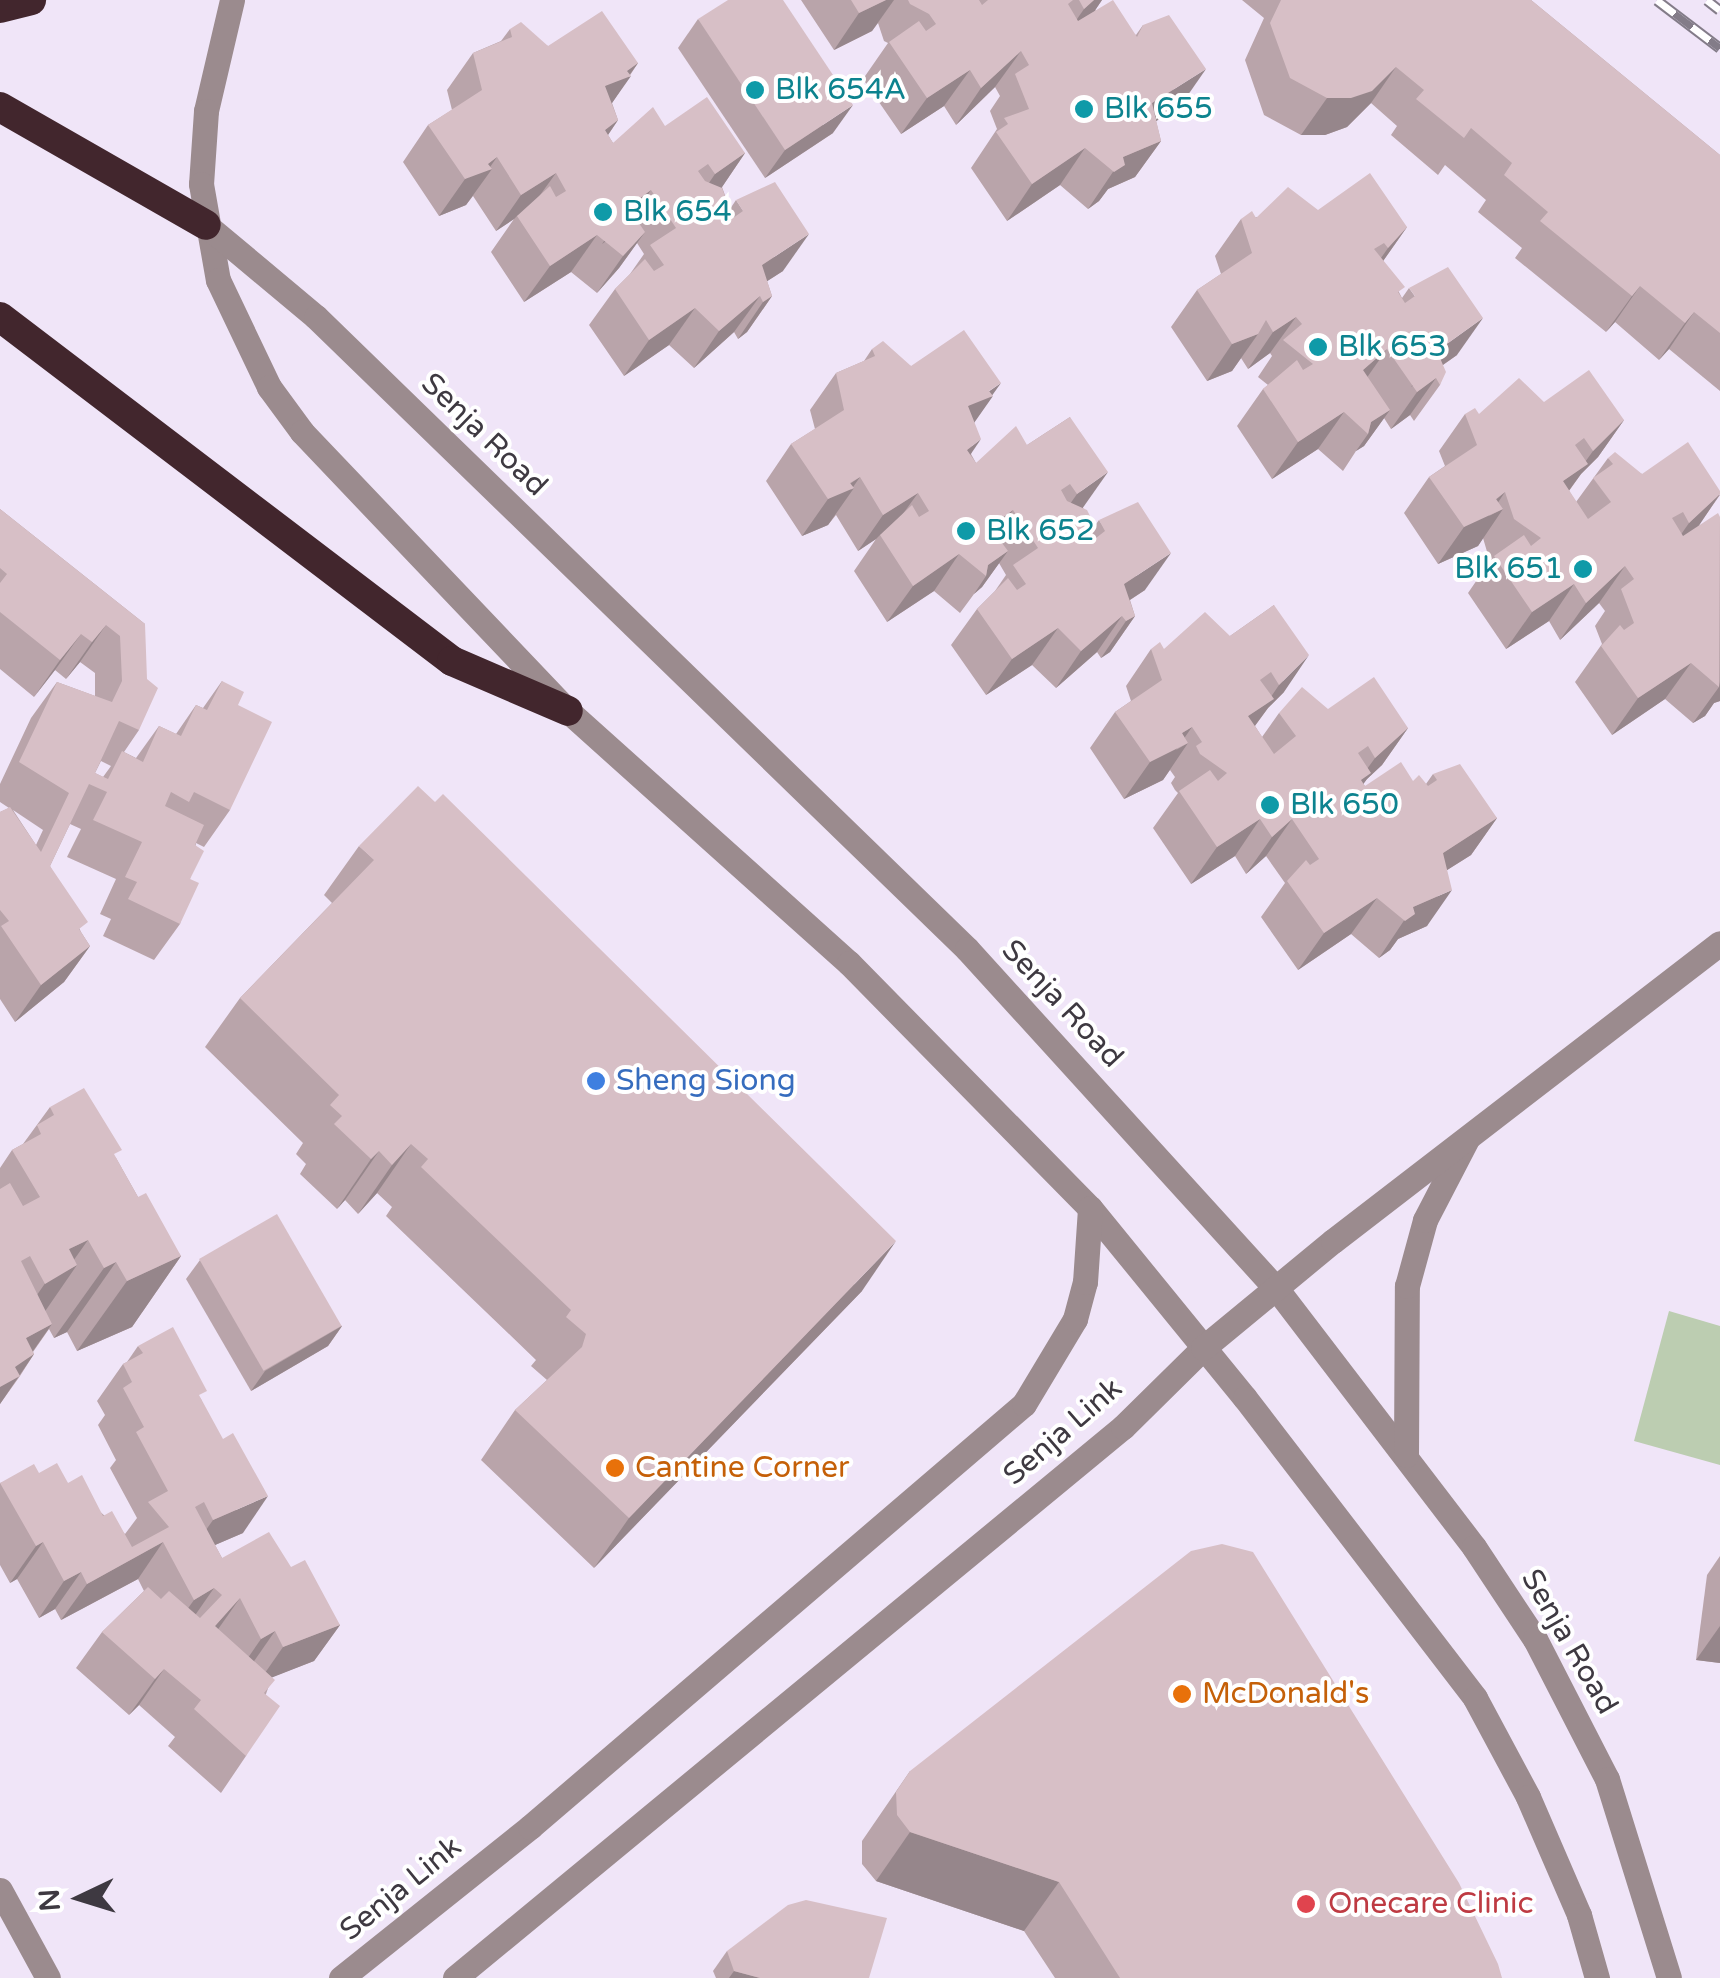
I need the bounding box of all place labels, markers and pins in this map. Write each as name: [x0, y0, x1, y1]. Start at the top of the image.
place label: Blk 654A: [775, 72, 906, 108]
marker: Blk 654A: [744, 79, 766, 101]
place label: Blk 655: [1104, 91, 1213, 127]
marker: Blk 655: [1073, 98, 1095, 120]
place label: Blk 654: [623, 194, 732, 230]
marker: Blk 654: [592, 201, 614, 223]
place label: Blk 653: [1338, 329, 1447, 365]
marker: Blk 653: [1307, 336, 1329, 358]
place label: Blk 652: [986, 513, 1095, 549]
marker: Blk 652: [955, 520, 977, 542]
place label: Blk 651: [1454, 551, 1563, 587]
marker: Blk 651: [1572, 558, 1594, 580]
place label: Blk 650: [1290, 787, 1399, 823]
marker: Blk 650: [1259, 794, 1281, 816]
place label: Sheng Siong: [616, 1063, 796, 1099]
marker: Sheng Siong: [585, 1070, 607, 1092]
place label: Cantine Corner: [635, 1450, 849, 1486]
marker: Cantine Corner: [604, 1457, 626, 1479]
place label: McDonald's: [1202, 1676, 1369, 1712]
marker: McDonald's: [1171, 1683, 1193, 1705]
place label: Onecare Clinic: [1328, 1886, 1534, 1922]
marker: Onecare Clinic: [1293, 1891, 1319, 1917]

